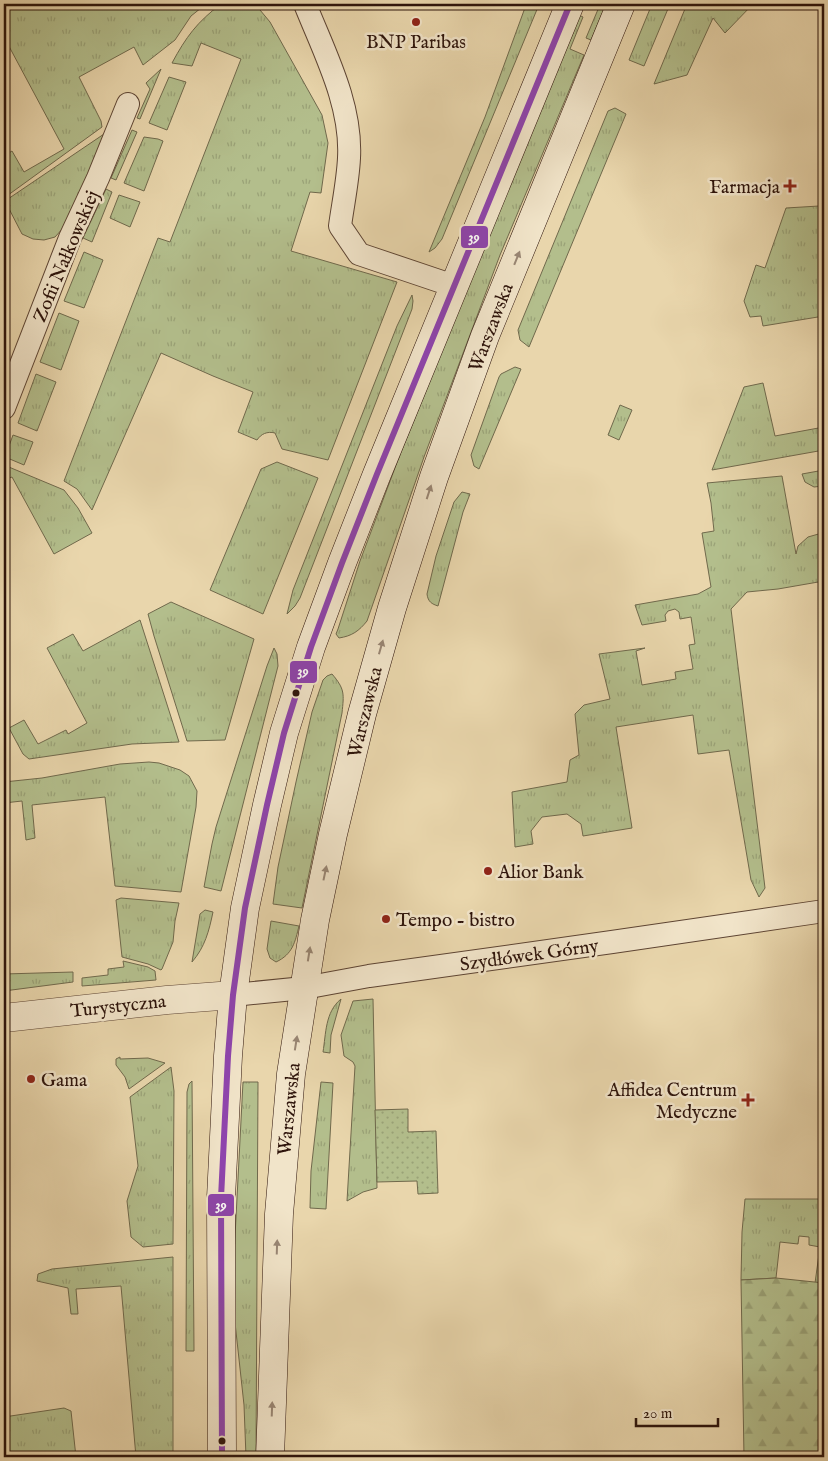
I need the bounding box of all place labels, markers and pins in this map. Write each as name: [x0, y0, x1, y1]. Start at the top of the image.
marker: BNP Paribas: [410, 16, 422, 28]
place label: BNP Paribas: [366, 31, 466, 55]
place label: Farmacja: [709, 176, 781, 200]
marker: Farmacja: [784, 180, 796, 192]
unlabelled marker: [291, 688, 301, 698]
place label: Alior Bank: [497, 861, 584, 885]
marker: Alior Bank: [482, 865, 494, 877]
place label: Tempo - bistro: [396, 909, 515, 933]
marker: Tempo - bistro: [380, 913, 392, 925]
place label: Gama: [41, 1069, 88, 1093]
marker: Gama: [25, 1073, 37, 1085]
place label: Affidea Centrum Medyczne: [607, 1079, 737, 1125]
marker: Affidea Centrum Medyczne: [741, 1093, 755, 1107]
unlabelled marker: [217, 1436, 227, 1446]

